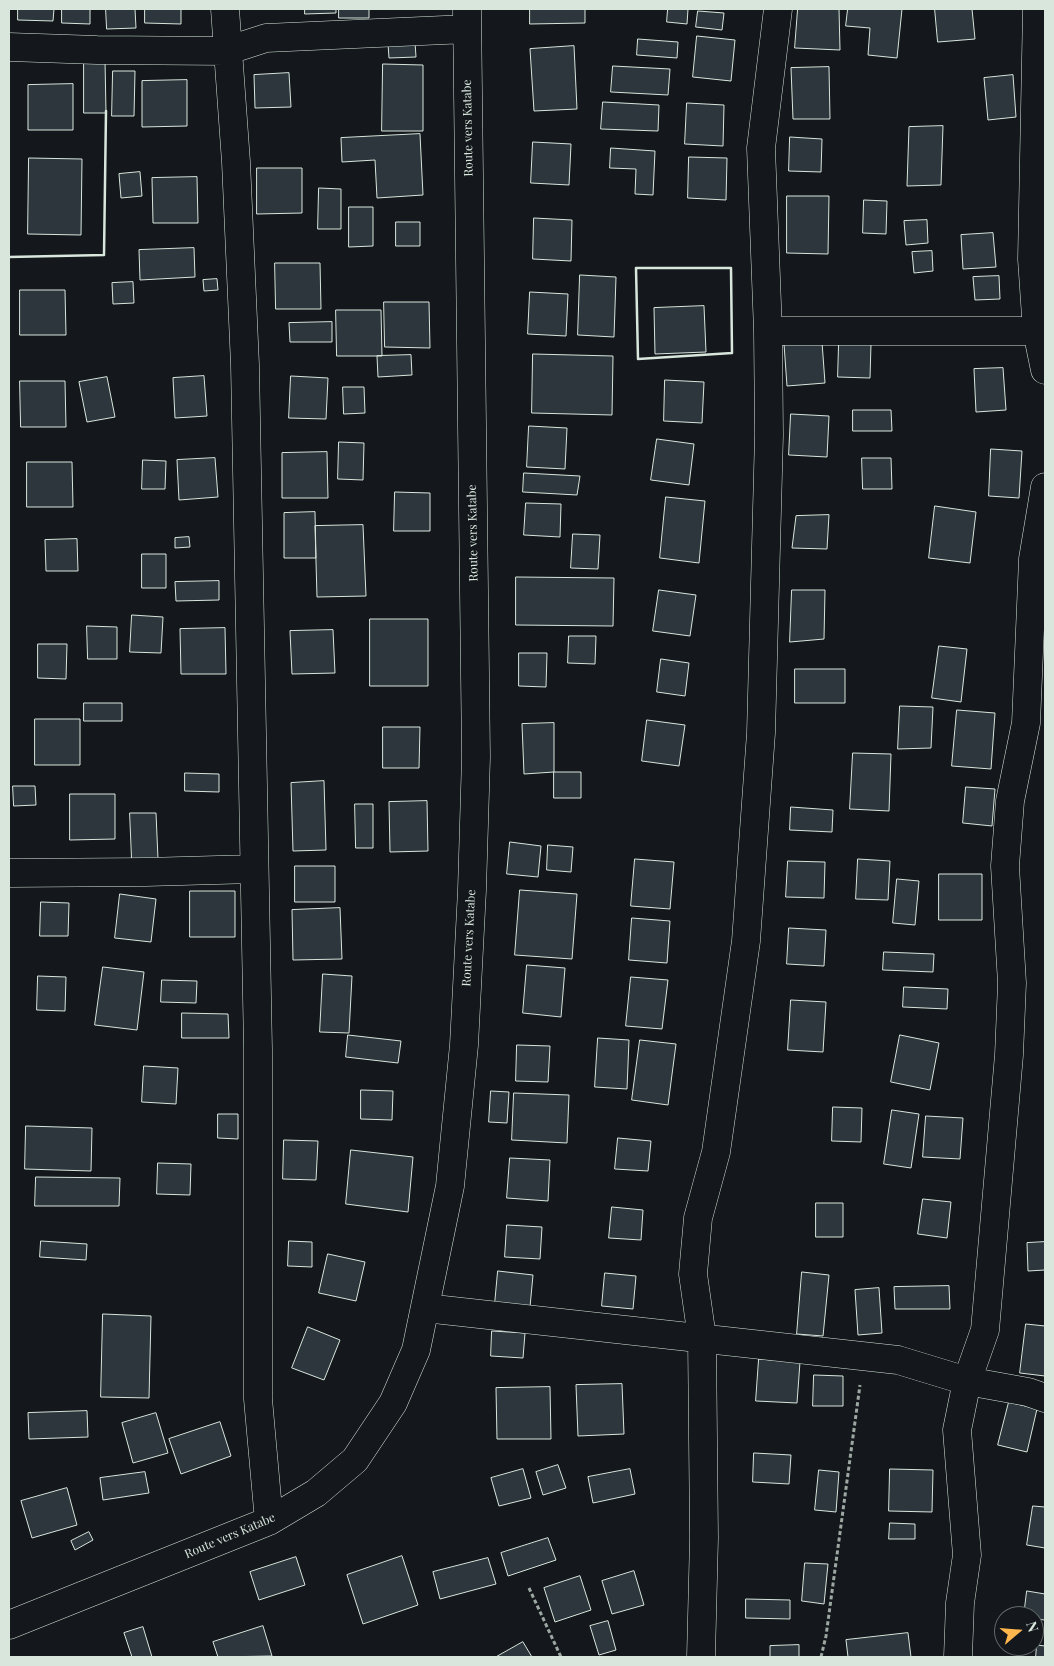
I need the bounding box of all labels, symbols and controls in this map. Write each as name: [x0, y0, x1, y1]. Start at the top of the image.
street label: Route vers Katabe: [460, 79, 476, 177]
street label: Route vers Katabe: [465, 484, 481, 582]
street label: Route vers Katabe: [459, 889, 479, 987]
street label: Route vers Katabe: [183, 1510, 277, 1562]
north arrow: [994, 1606, 1044, 1656]
text: N: [1022, 1619, 1043, 1634]

